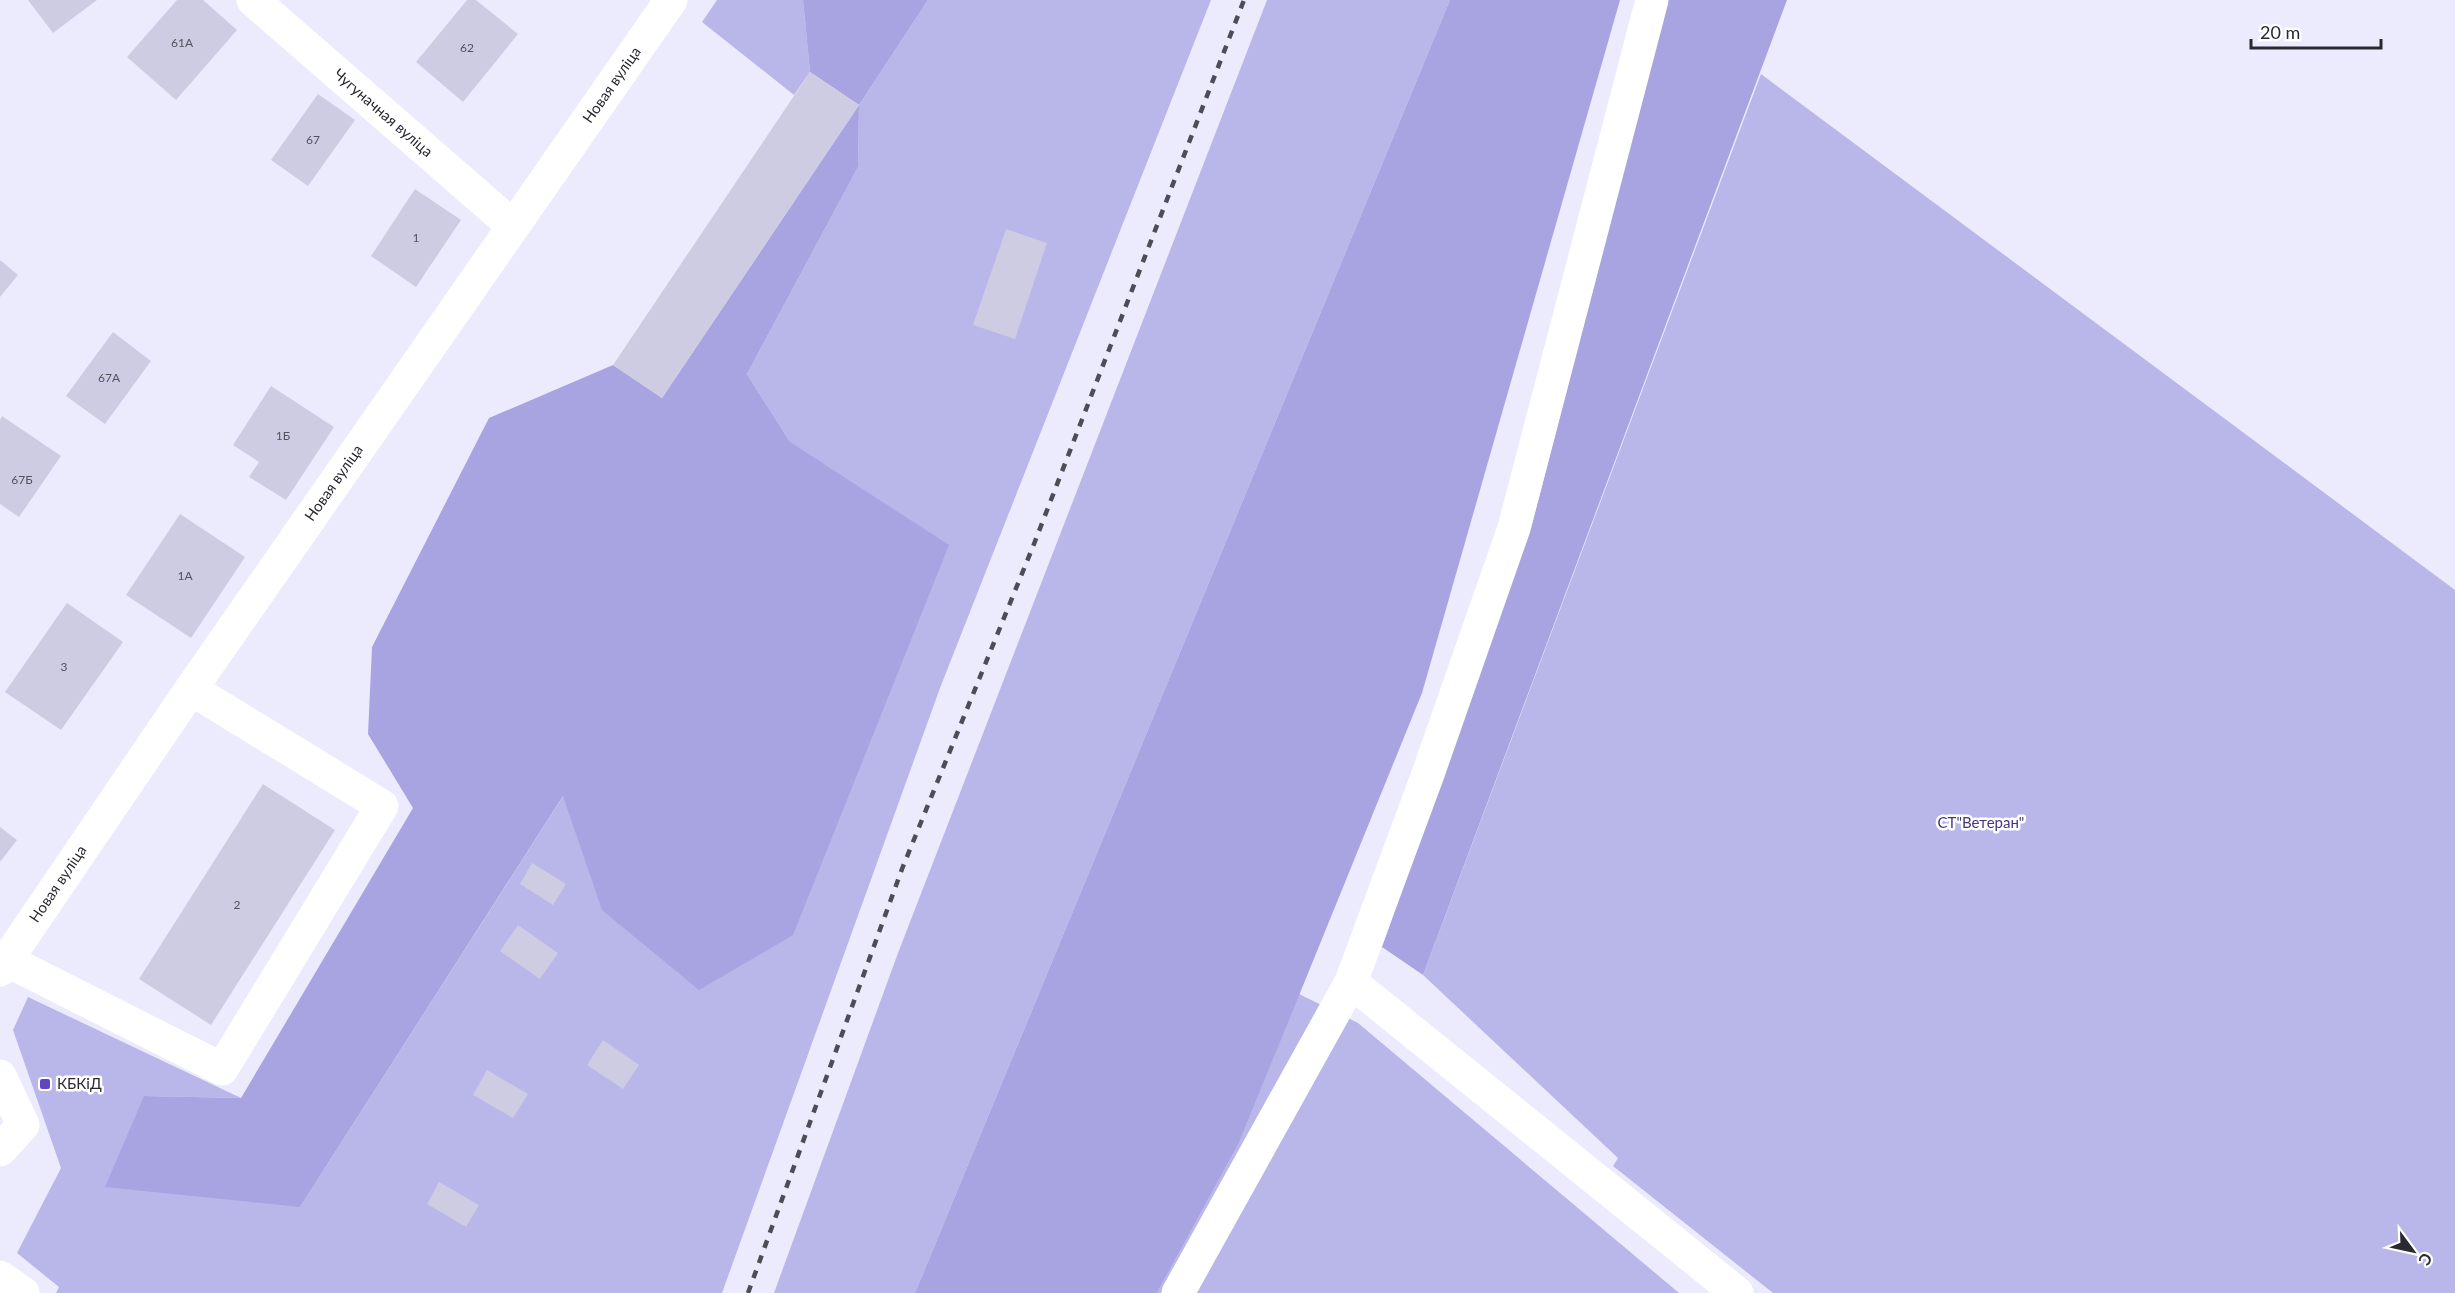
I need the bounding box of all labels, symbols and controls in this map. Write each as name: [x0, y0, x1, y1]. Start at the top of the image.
scale bar: [2251, 12, 2382, 50]
text: 20 m: [2260, 21, 2300, 43]
house number: 61А: [171, 35, 194, 50]
house number: 62: [460, 40, 474, 55]
street label: Новая вуліца: [578, 43, 644, 126]
street label: Чугуначная вуліца: [330, 64, 437, 160]
house number: 67: [306, 132, 320, 147]
house number: 1: [413, 230, 420, 245]
house number: 67А: [98, 370, 121, 385]
house number: 1Б: [276, 428, 290, 443]
street label: Новая вуліца: [300, 441, 366, 524]
house number: 67Б: [11, 472, 33, 487]
house number: 1А: [177, 568, 193, 583]
house number: 3: [61, 659, 68, 674]
park label: СТ"Ветеран": [1938, 813, 2024, 831]
street label: Новая вуліца: [25, 841, 90, 925]
house number: 2: [234, 897, 241, 912]
place label: КБКіД: [57, 1074, 102, 1092]
marker: КБКіД: [38, 1077, 52, 1091]
north arrow: [2383, 1221, 2443, 1281]
text: С: [2415, 1250, 2437, 1269]

